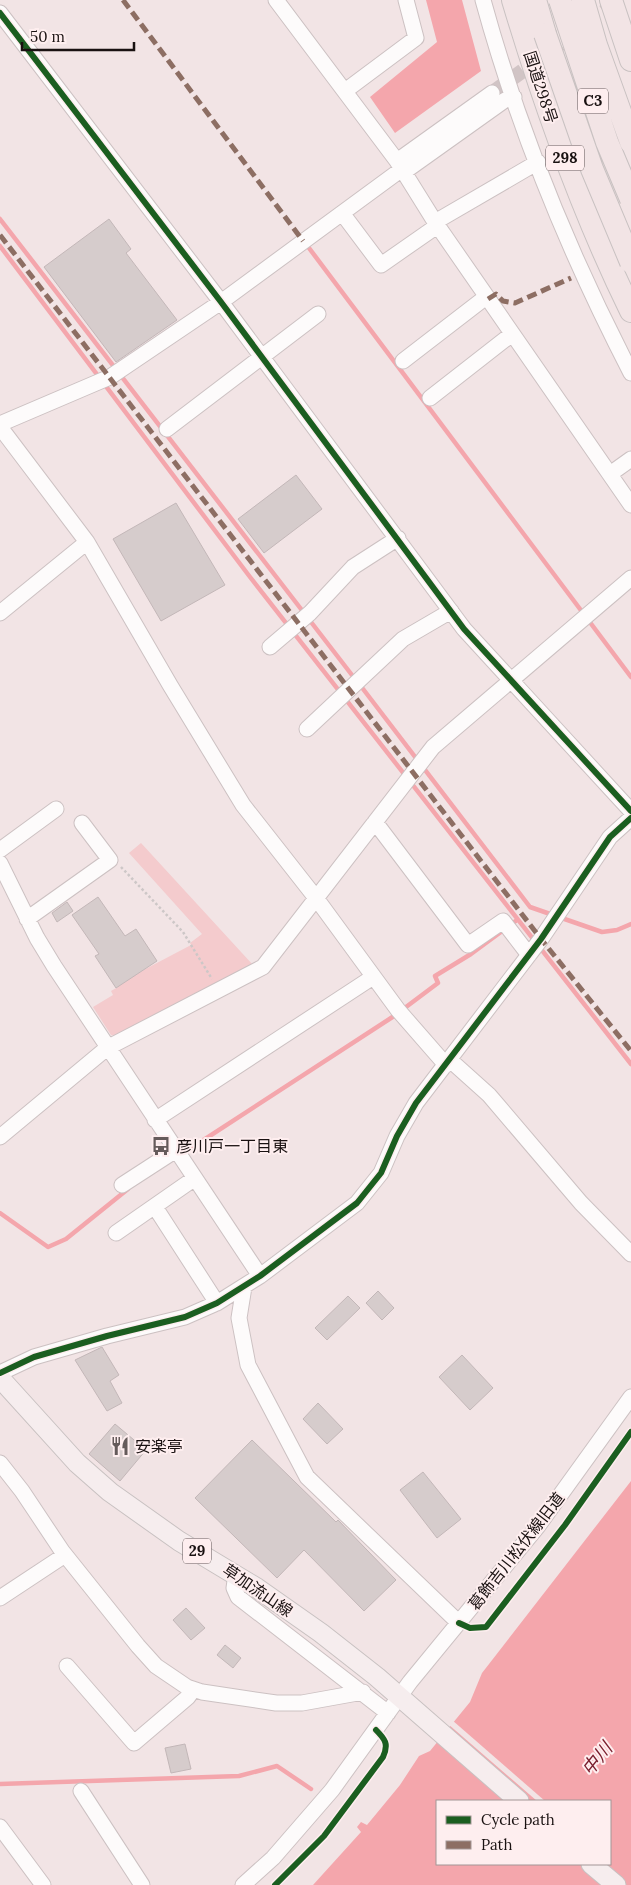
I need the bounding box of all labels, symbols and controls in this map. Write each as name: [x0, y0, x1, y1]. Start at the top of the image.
scale bar: [22, 20, 135, 52]
text: 50 m: [30, 27, 65, 46]
street label: 国道298号: [520, 48, 562, 126]
road number: C3: [578, 88, 608, 114]
road number: 298: [546, 146, 584, 170]
bus stop icon: 彦川戸一丁目東: [150, 1135, 172, 1157]
place label: 彦川戸一丁目東: [176, 1136, 288, 1156]
restaurant icon: 安楽亭: [109, 1435, 131, 1457]
place label: 安楽亭: [135, 1436, 183, 1456]
street label: 葛飾吉川松伏線旧道: [464, 1488, 568, 1614]
road number: 29: [183, 1538, 211, 1564]
street label: 草加流山線: [219, 1559, 297, 1621]
water label: 中川: [576, 1736, 618, 1780]
legend: [436, 1800, 611, 1865]
text: Cycle path: [481, 1810, 555, 1829]
text: Path: [481, 1835, 512, 1854]

